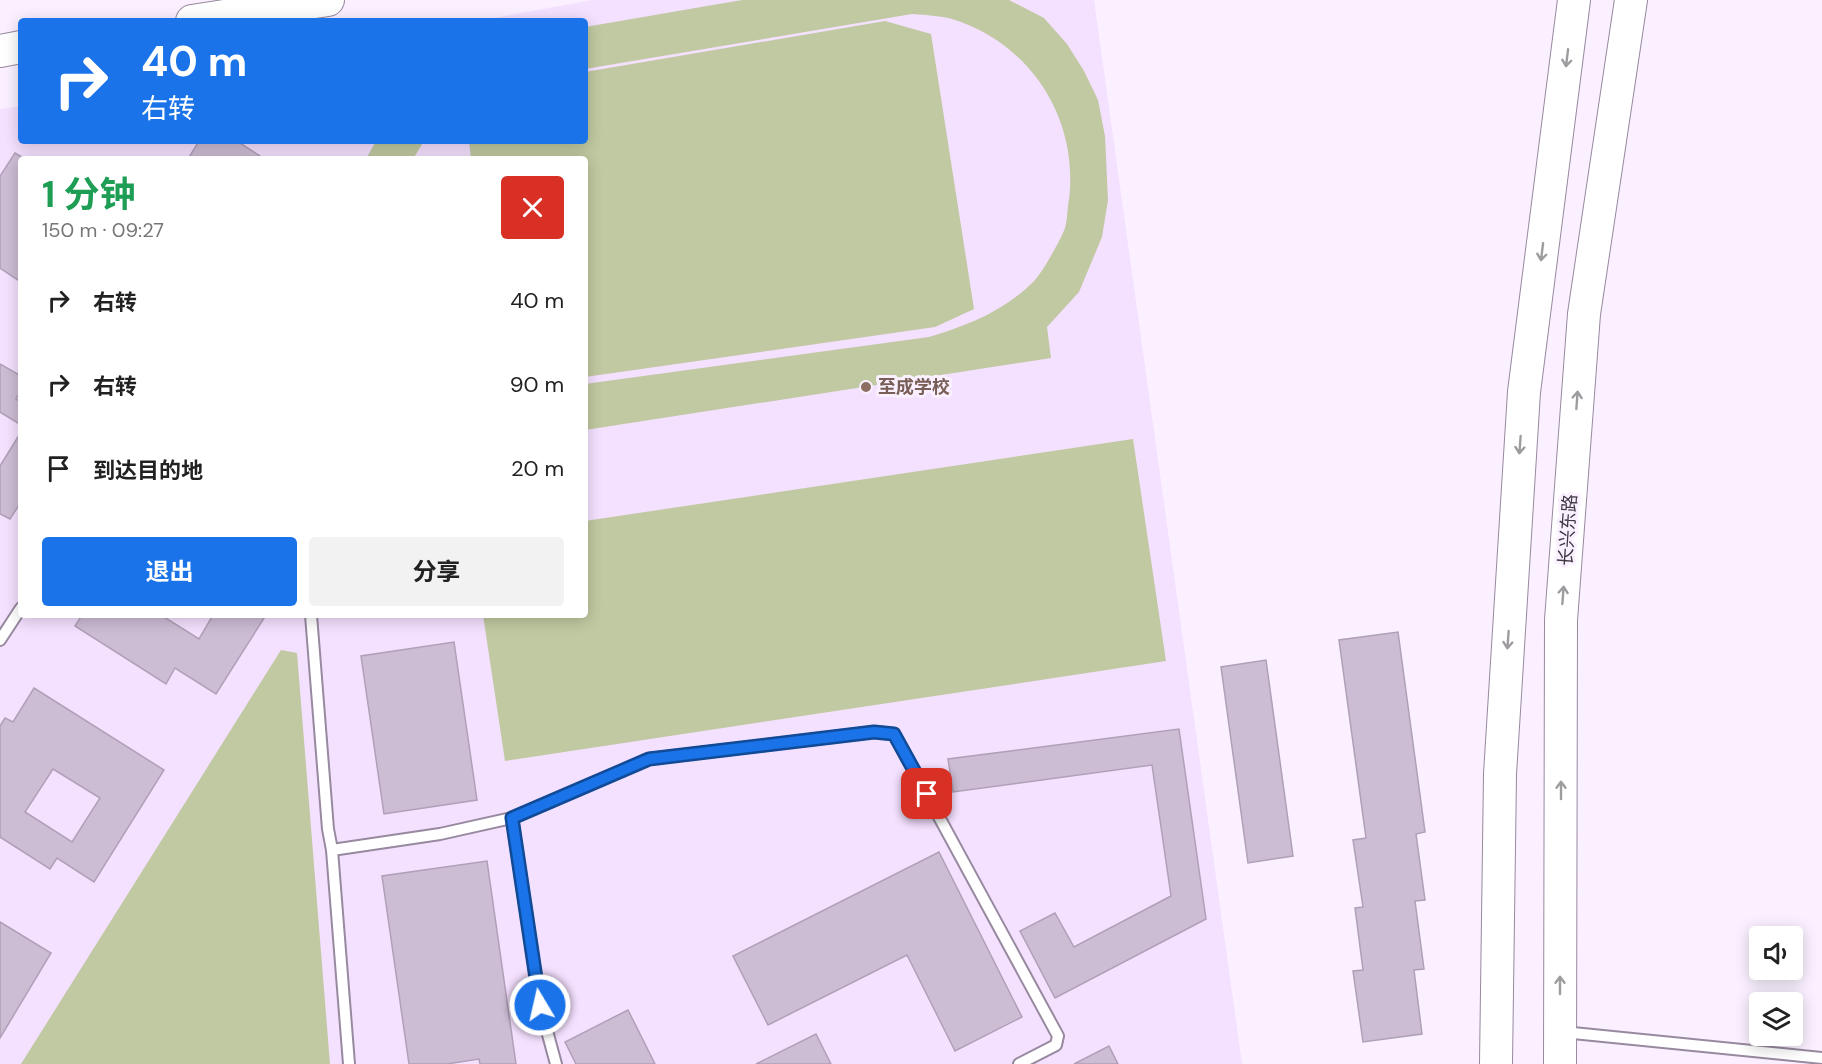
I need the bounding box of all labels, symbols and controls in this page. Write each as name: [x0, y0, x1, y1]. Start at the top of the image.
text: 40 m: [141, 34, 247, 89]
icon: right: [42, 42, 120, 120]
one-way arrow: [1561, 48, 1572, 68]
text: 右转: [141, 91, 195, 126]
text: 1 分钟: [42, 171, 136, 218]
button: close: [501, 176, 564, 239]
text: 150 m · 09:27: [42, 217, 164, 243]
one-way arrow: [1536, 241, 1547, 261]
icon: right: [42, 284, 75, 317]
text: 40 m: [510, 286, 564, 315]
text: 右转: [93, 288, 137, 317]
icon: right: [42, 368, 75, 401]
text: 90 m: [510, 370, 564, 399]
text: 右转: [93, 372, 137, 401]
place label: 至成学校: [878, 375, 950, 399]
marker: 至成学校: [859, 380, 873, 394]
one-way arrow: [1572, 391, 1583, 411]
one-way arrow: [1515, 435, 1526, 455]
icon: arrive: [42, 452, 75, 485]
text: 20 m: [511, 454, 564, 483]
text: 到达目的地: [93, 456, 203, 485]
street label: 长兴东路: [1554, 493, 1582, 567]
button: 退出: [42, 537, 297, 606]
button: 分享: [309, 537, 564, 606]
one-way arrow: [1558, 585, 1569, 605]
one-way arrow: [1502, 629, 1513, 649]
pin: [901, 768, 952, 819]
icon: arrive: [910, 777, 943, 810]
one-way arrow: [1555, 780, 1567, 800]
map controls: [1749, 926, 1803, 1046]
button: sound: [1749, 926, 1803, 980]
position arrow: [508, 973, 572, 1037]
one-way arrow: [1554, 975, 1566, 995]
button: layers: [1749, 992, 1803, 1046]

